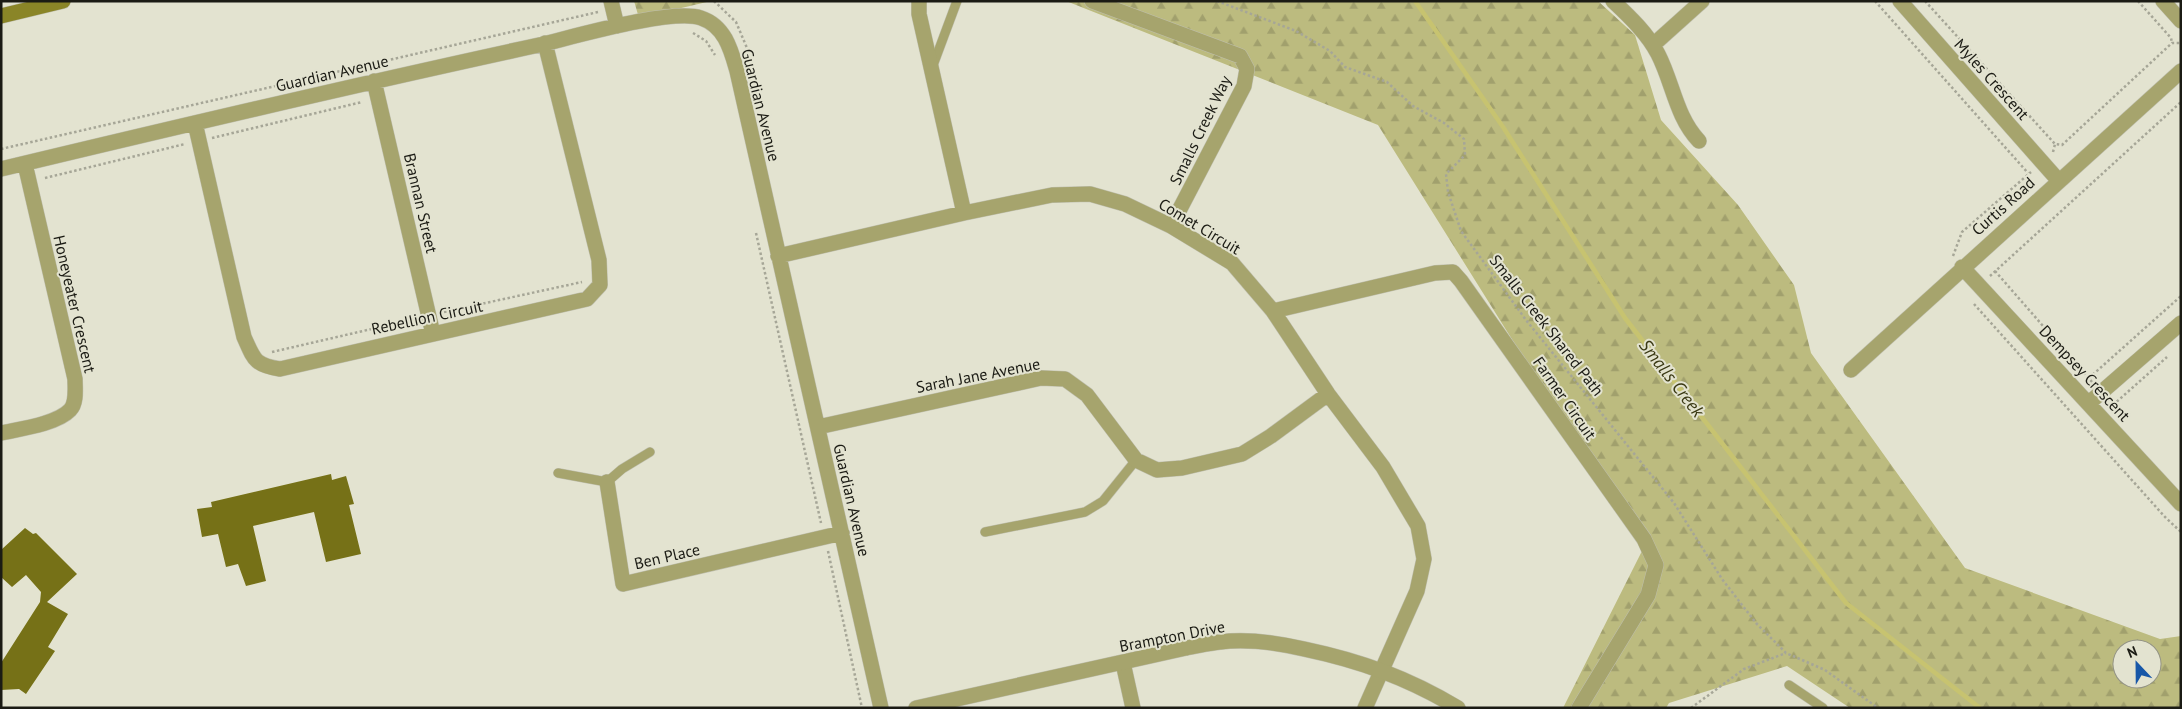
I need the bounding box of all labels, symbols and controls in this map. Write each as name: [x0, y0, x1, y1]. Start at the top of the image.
street label: Myles Crescent: [1950, 34, 2034, 124]
street label: Guardian Avenue: [737, 47, 785, 163]
street label: Guardian Avenue: [274, 50, 390, 96]
street label: Smalls Creek Way: [1165, 72, 1235, 188]
street label: Brannan Street: [400, 151, 442, 256]
street label: Curtis Road: [1967, 172, 2039, 240]
street label: Comet Circuit: [1155, 194, 1245, 259]
street label: Honeyeater Crescent: [49, 233, 101, 375]
street label: Smalls Creek Shared Path: [1486, 250, 1608, 400]
street label: Rebellion Circuit: [370, 295, 485, 339]
street label: Dempsey Crescent: [2035, 321, 2135, 426]
water label: Smalls Creek: [1634, 334, 1710, 423]
street label: Sarah Jane Avenue: [914, 353, 1042, 397]
street label: Farmer Circuit: [1529, 353, 1601, 444]
street label: Guardian Avenue: [829, 442, 875, 558]
street label: Ben Place: [632, 539, 702, 573]
street label: Brampton Drive: [1118, 616, 1226, 656]
north arrow: [2112, 639, 2162, 689]
text: N: [2124, 642, 2140, 662]

